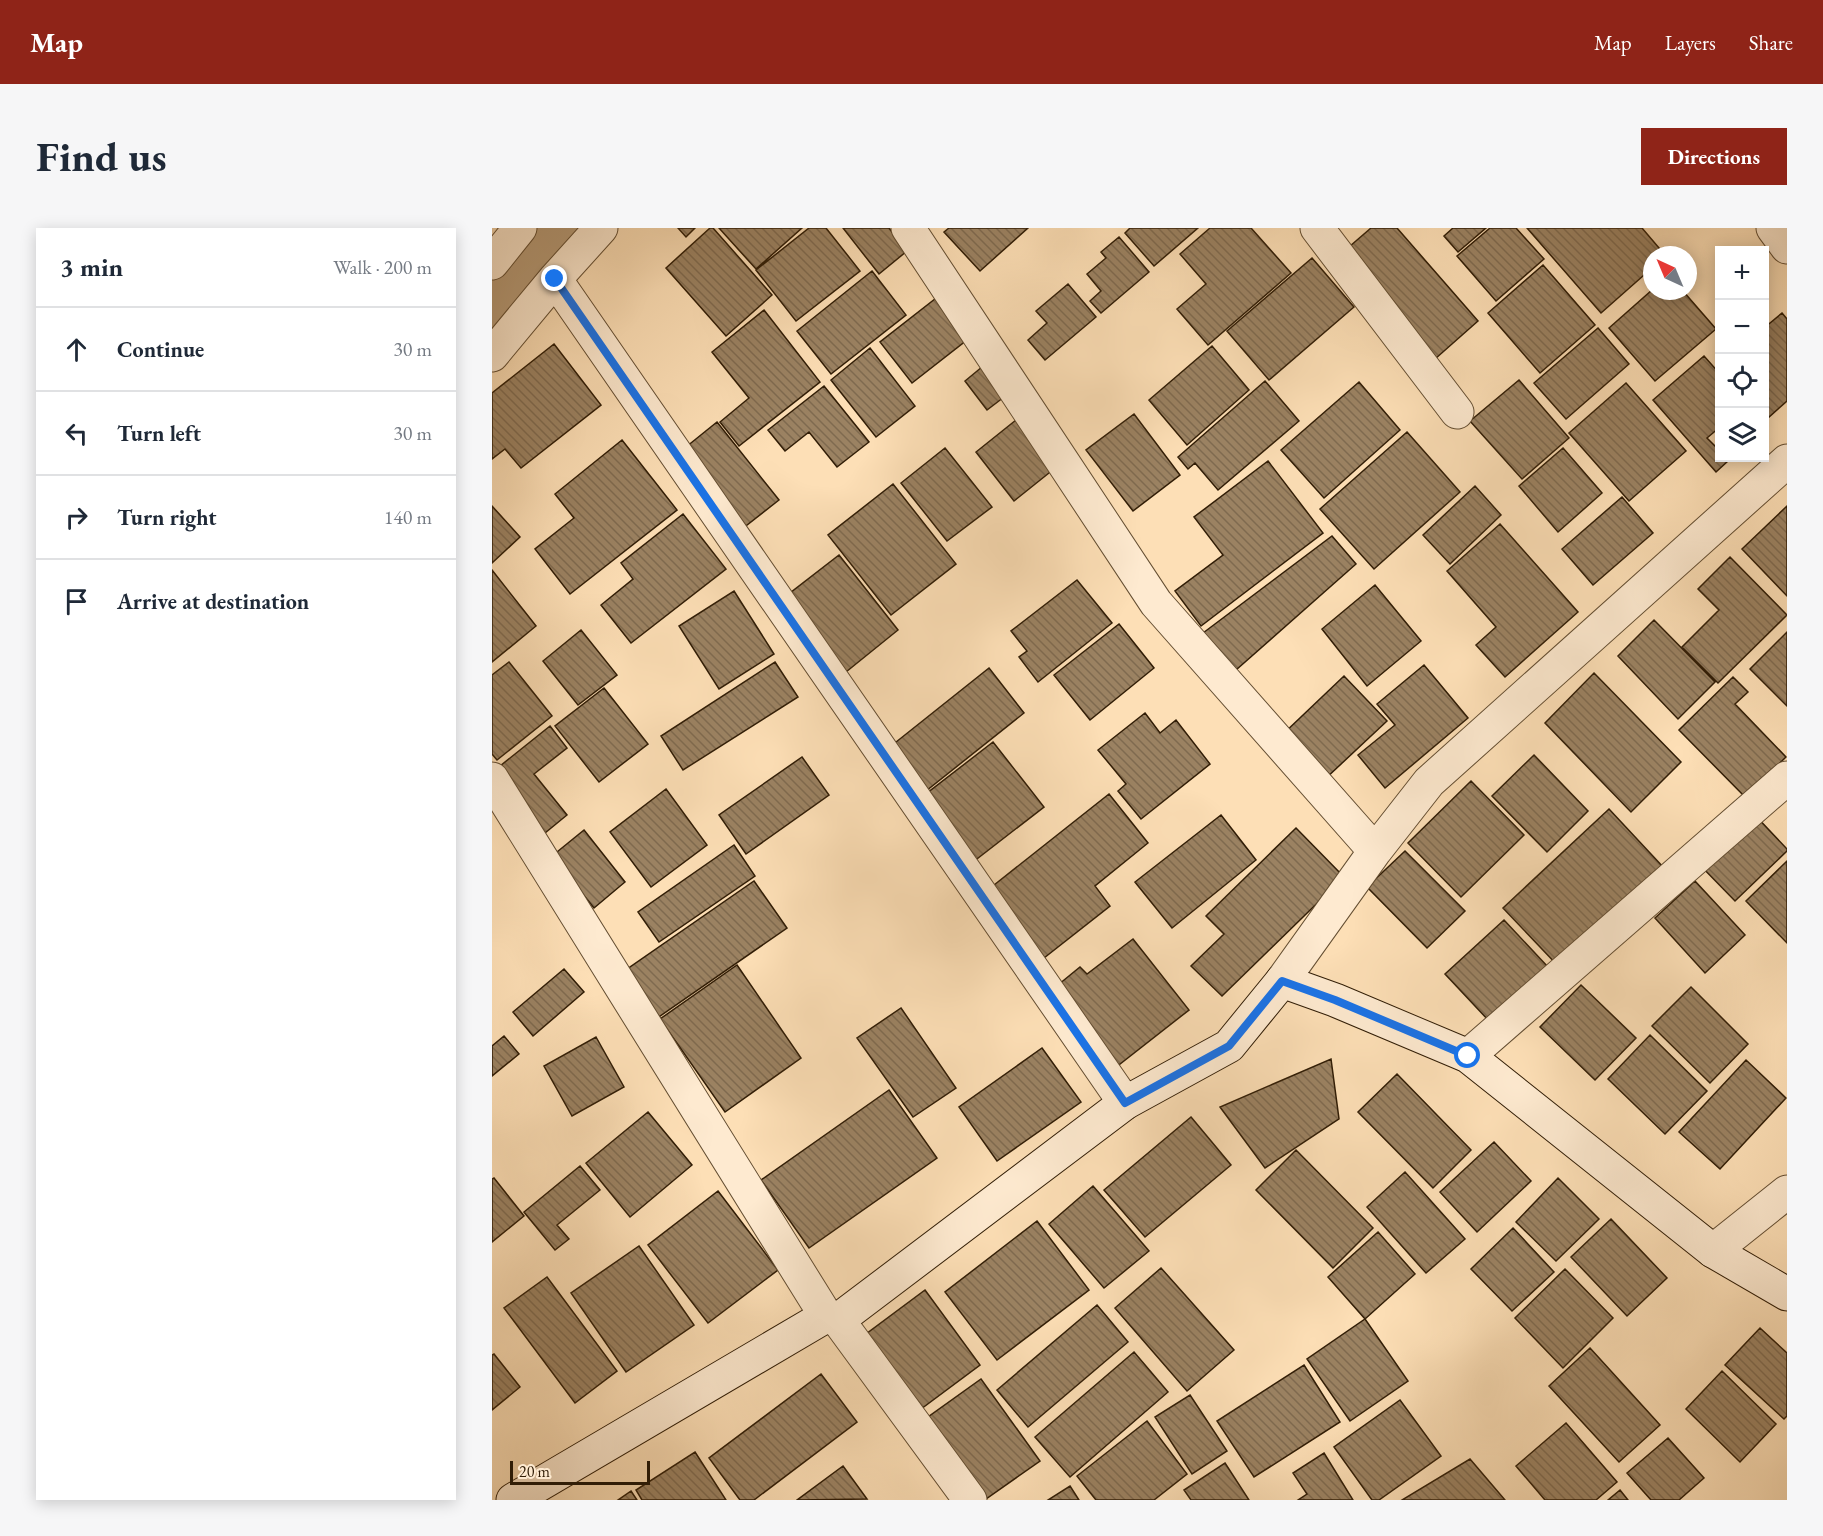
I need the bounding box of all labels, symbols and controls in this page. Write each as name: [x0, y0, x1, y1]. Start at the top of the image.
text: Map: [30, 24, 83, 60]
text: Map: [1594, 29, 1632, 56]
text: Layers: [1665, 29, 1716, 56]
text: Share: [1749, 29, 1793, 56]
button: Directions: [1641, 128, 1787, 185]
text: Find us: [36, 129, 167, 184]
north arrow: [1643, 246, 1697, 300]
map controls: [1715, 246, 1769, 462]
button: +: [1715, 246, 1769, 300]
text: 3 min: [60, 250, 123, 284]
text: Walk · 200 m: [333, 254, 432, 280]
route end: [541, 265, 567, 291]
button: −: [1715, 300, 1769, 354]
icon: ahead: [60, 333, 93, 366]
text: Continue: [117, 335, 204, 364]
text: 30 m: [393, 336, 432, 362]
button: locate: [1715, 354, 1769, 408]
button: layers: [1715, 408, 1769, 462]
icon: left: [60, 417, 93, 450]
text: Turn left: [117, 419, 201, 448]
text: 30 m: [393, 420, 432, 446]
icon: right: [60, 501, 93, 534]
text: Turn right: [117, 503, 216, 532]
text: 140 m: [384, 504, 432, 530]
icon: arrive: [60, 585, 93, 618]
text: Arrive at destination: [117, 587, 309, 616]
route start: [1454, 1042, 1480, 1068]
scale bar: [510, 1458, 650, 1486]
text: 20 m: [519, 1461, 550, 1482]

